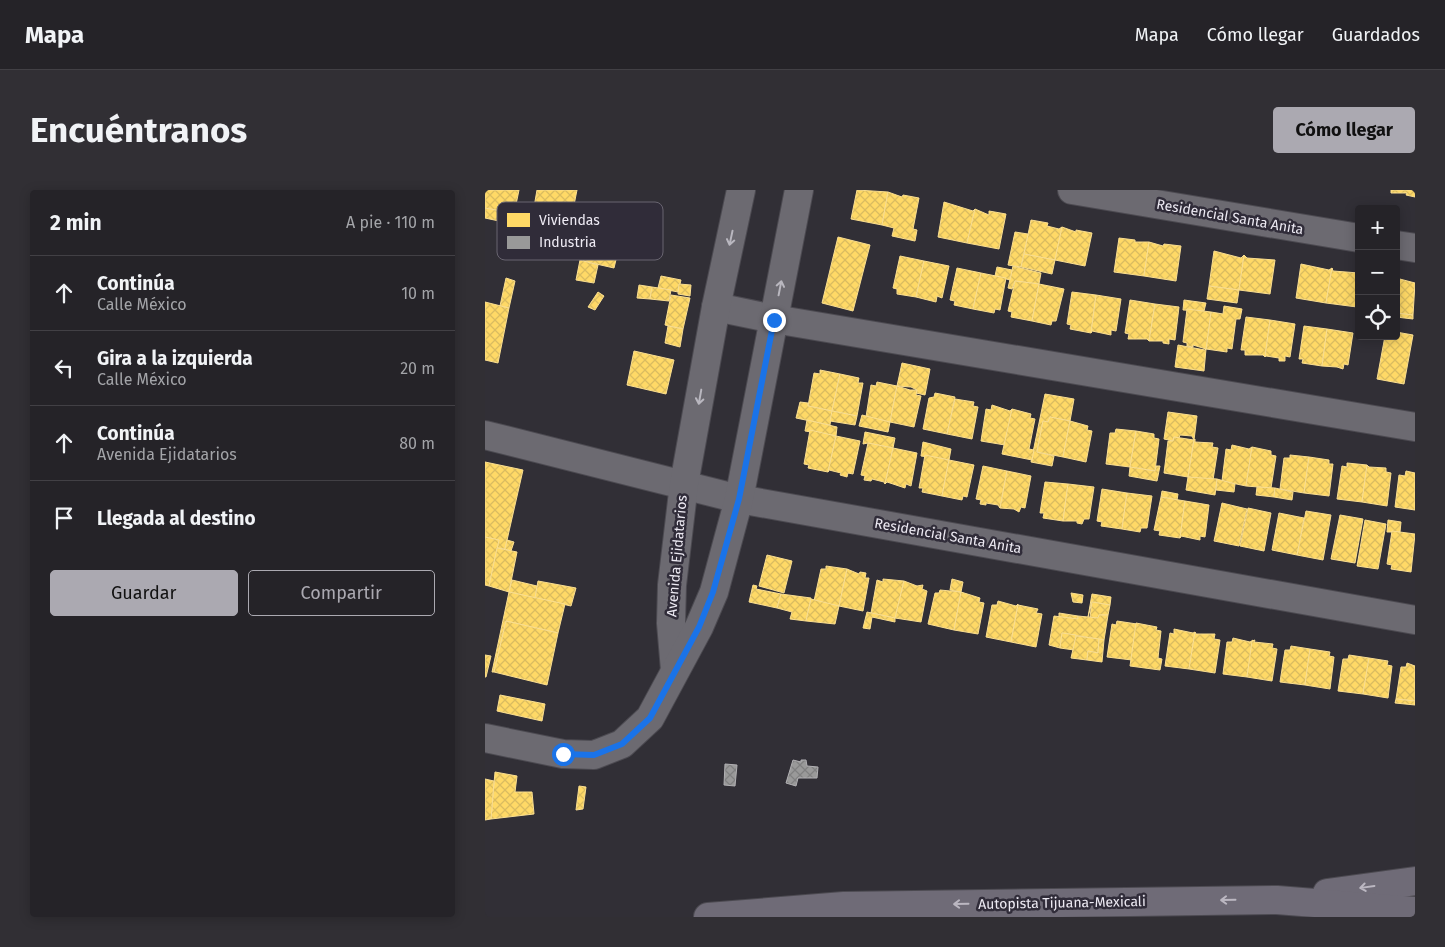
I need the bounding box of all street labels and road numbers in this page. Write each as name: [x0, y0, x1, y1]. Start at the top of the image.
street label: Residencial Santa Anita: [1155, 196, 1305, 238]
street label: Avenida Ejidatarios: [663, 494, 691, 618]
street label: Residencial Santa Anita: [873, 515, 1023, 557]
street label: Autopista Tijuana-Mexicali: [978, 893, 1146, 913]

